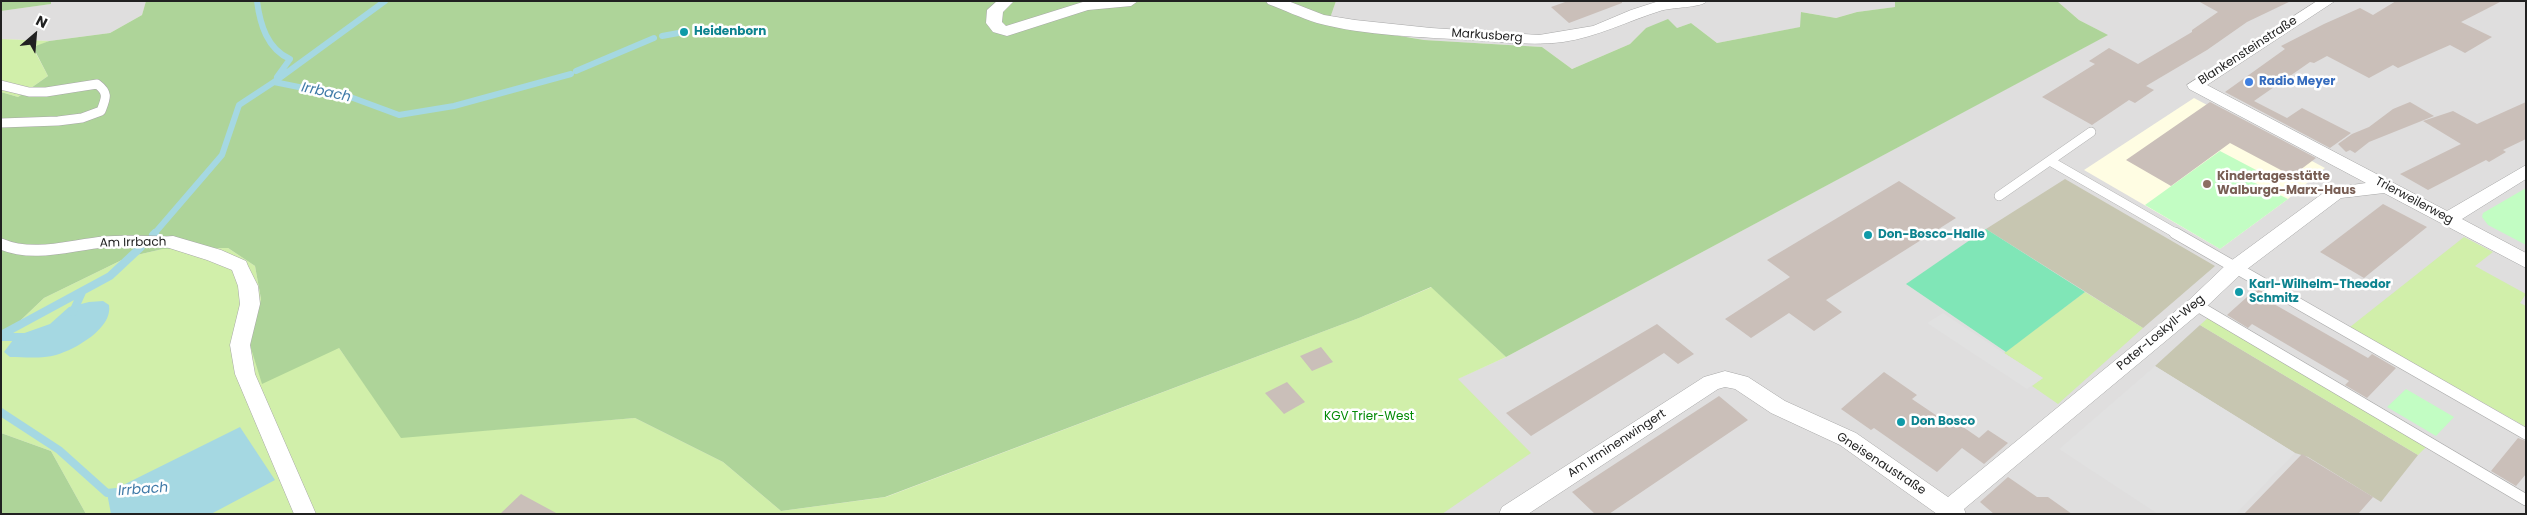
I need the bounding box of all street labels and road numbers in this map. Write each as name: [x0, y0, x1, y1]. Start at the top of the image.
street label: Blankensteinstraße: [2196, 14, 2300, 88]
street label: Markusberg: [1451, 26, 1523, 46]
street label: Trierweilerweg: [2373, 174, 2455, 228]
street label: Am Irrbach: [100, 235, 166, 251]
street label: Pater-Loskyll-Weg: [2114, 292, 2208, 374]
street label: Am Irminenwingert: [1565, 407, 1669, 481]
street label: Gneisenaustraße: [1834, 430, 1928, 498]

